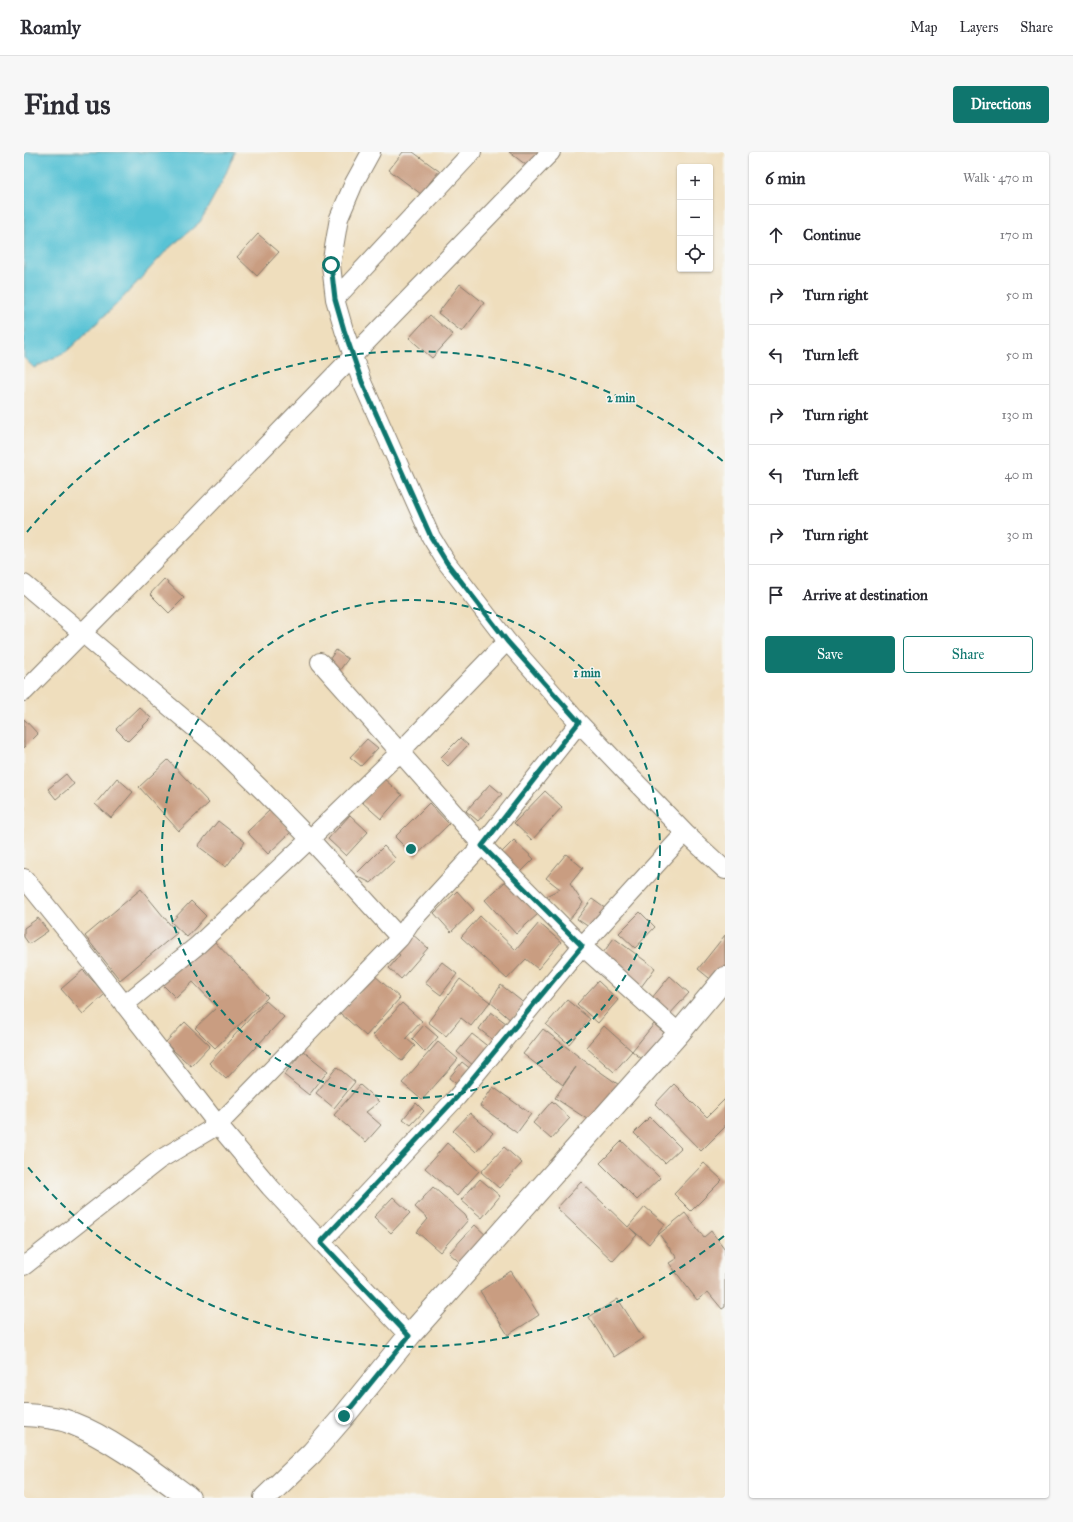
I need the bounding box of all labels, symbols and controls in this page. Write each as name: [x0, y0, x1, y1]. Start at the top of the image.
text: Roamly: [20, 16, 81, 39]
text: Map: [910, 19, 938, 36]
text: Layers: [960, 19, 998, 36]
text: Share: [1020, 19, 1053, 36]
button: Directions: [953, 86, 1049, 123]
text: Find us: [24, 87, 110, 122]
map controls: [677, 164, 713, 272]
button: +: [677, 164, 713, 200]
text: 6 min: [765, 168, 806, 189]
text: Walk · 470 m: [963, 170, 1033, 186]
button: −: [677, 200, 713, 236]
icon: ahead: [765, 224, 787, 246]
text: Continue: [803, 226, 861, 244]
text: 170 m: [1000, 227, 1033, 243]
button: locate: [677, 236, 713, 272]
route start: [322, 256, 340, 274]
icon: right: [765, 284, 787, 306]
text: Turn right: [803, 286, 868, 304]
text: 50 m: [1006, 287, 1033, 303]
icon: left: [765, 344, 787, 366]
text: Turn left: [803, 346, 859, 364]
text: 50 m: [1006, 347, 1033, 363]
text: 2 min: [607, 391, 636, 405]
icon: right: [765, 404, 787, 426]
text: Turn right: [803, 406, 868, 424]
text: 130 m: [1001, 407, 1033, 423]
icon: left: [765, 464, 787, 486]
text: Turn left: [803, 466, 859, 484]
text: 40 m: [1004, 467, 1033, 483]
icon: right: [765, 524, 787, 546]
text: Turn right: [803, 526, 868, 544]
text: 30 m: [1007, 527, 1033, 543]
icon: arrive: [765, 584, 787, 606]
text: Arrive at destination: [803, 586, 928, 604]
button: Save: [765, 636, 895, 673]
button: Share: [903, 636, 1033, 673]
text: 1 min: [573, 666, 601, 680]
centre of rings: [404, 842, 418, 856]
route end: [335, 1407, 353, 1425]

